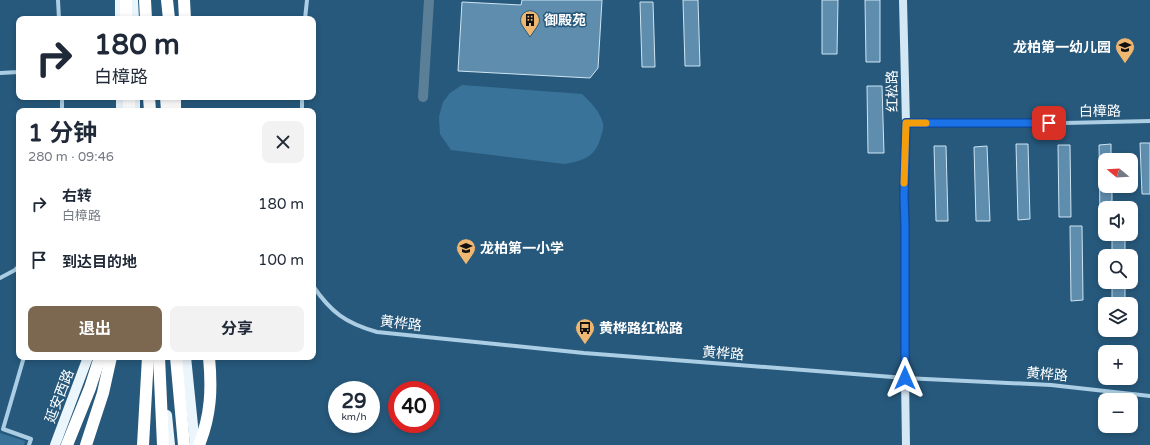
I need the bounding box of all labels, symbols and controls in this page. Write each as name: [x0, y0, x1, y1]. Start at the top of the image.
building icon: 御殿苑: [519, 9, 541, 37]
place label: 御殿苑: [544, 12, 586, 29]
text: 180 m: [94, 28, 180, 62]
icon: right: [28, 32, 80, 84]
school or university icon: 龙柏第一幼儿园: [1114, 36, 1136, 64]
place label: 龙柏第一幼儿园: [1013, 39, 1111, 56]
text: 白樟路: [94, 66, 148, 88]
street label: 红松路: [884, 70, 901, 112]
street label: 白樟路: [1079, 103, 1121, 120]
pin: [1032, 106, 1066, 140]
icon: arrive: [1038, 112, 1060, 134]
text: 1 分钟: [28, 119, 97, 148]
button: close: [262, 121, 304, 163]
text: 280 m · 09:46: [28, 149, 114, 165]
north arrow: [1098, 153, 1138, 193]
map controls: [1098, 153, 1138, 433]
text: 右转: [62, 187, 92, 205]
icon: right: [28, 193, 50, 215]
text: 180 m: [258, 195, 304, 213]
button: sound: [1098, 201, 1138, 241]
text: 白樟路: [62, 208, 101, 224]
school or university icon: 龙柏第一小学: [455, 237, 477, 265]
place label: 龙柏第一小学: [480, 240, 564, 257]
icon: arrive: [28, 249, 50, 271]
button: search: [1098, 249, 1138, 289]
text: 100 m: [258, 251, 304, 269]
text: 到达目的地: [62, 253, 137, 271]
button: layers: [1098, 297, 1138, 337]
button: 退出: [28, 306, 162, 352]
button: 分享: [170, 306, 304, 352]
street label: 黄桦路: [379, 313, 423, 334]
bus stop icon: 黄桦路红松路: [574, 317, 596, 345]
place label: 黄桦路红松路: [599, 320, 683, 337]
street label: 黄桦路: [701, 344, 745, 363]
button: +: [1098, 345, 1138, 385]
position arrow: [884, 357, 926, 399]
street label: 黄桦路: [1025, 364, 1069, 385]
street label: 延安西路: [41, 367, 77, 425]
speed limit sign: 40: [388, 381, 440, 433]
text: 29: [341, 390, 367, 414]
button: −: [1098, 393, 1138, 433]
text: km/h: [341, 411, 367, 423]

